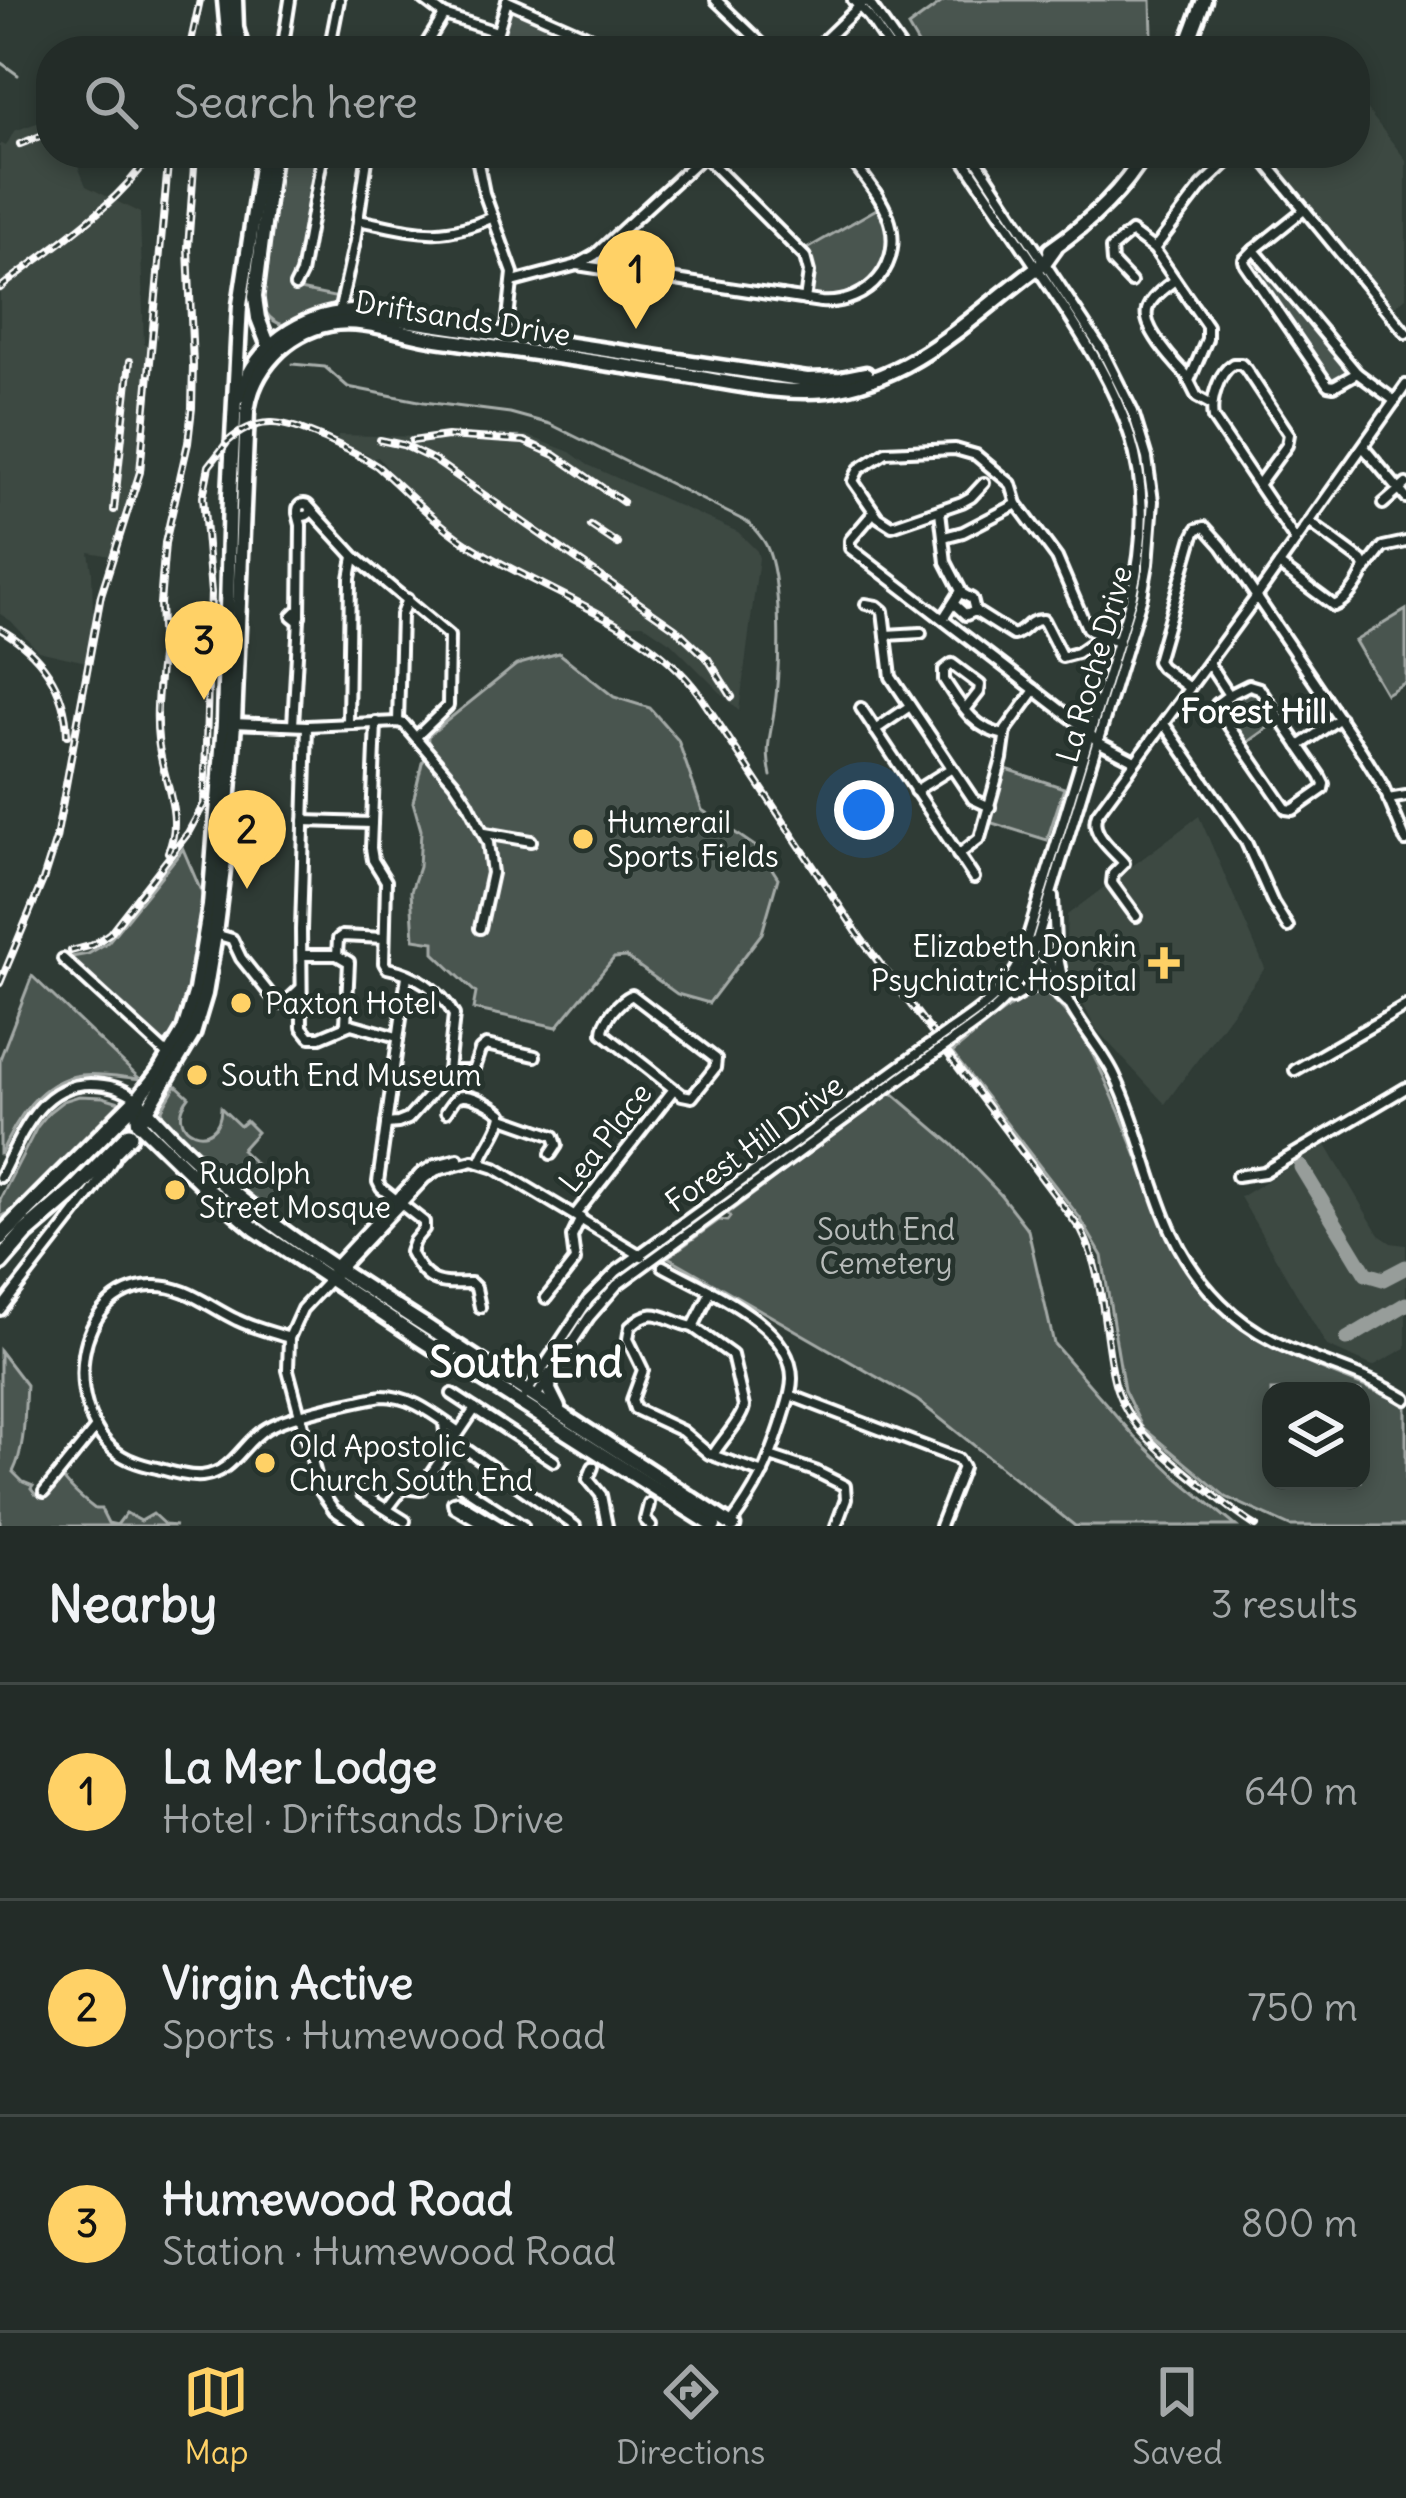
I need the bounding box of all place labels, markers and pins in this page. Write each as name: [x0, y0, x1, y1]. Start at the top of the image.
pin: 1: [597, 230, 675, 329]
pin: 3: [165, 601, 243, 700]
pin: 2: [208, 790, 286, 889]
place label: Humerail Sports Fields: [607, 803, 779, 875]
marker: Humerail Sports Fields: [570, 826, 596, 852]
place label: Elizabeth Donkin Psychiatric Hospital: [871, 927, 1137, 999]
marker: Elizabeth Donkin Psychiatric Hospital: [1148, 947, 1180, 979]
place label: Paxton Hotel: [265, 984, 437, 1022]
marker: Paxton Hotel: [228, 990, 254, 1016]
place label: South End Museum: [221, 1056, 482, 1094]
marker: South End Museum: [184, 1062, 210, 1088]
place label: Rudolph Street Mosque: [199, 1154, 391, 1226]
marker: Rudolph Street Mosque: [162, 1177, 188, 1203]
place label: Old Apostolic Church South End: [289, 1427, 533, 1499]
marker: Old Apostolic Church South End: [252, 1450, 278, 1476]

